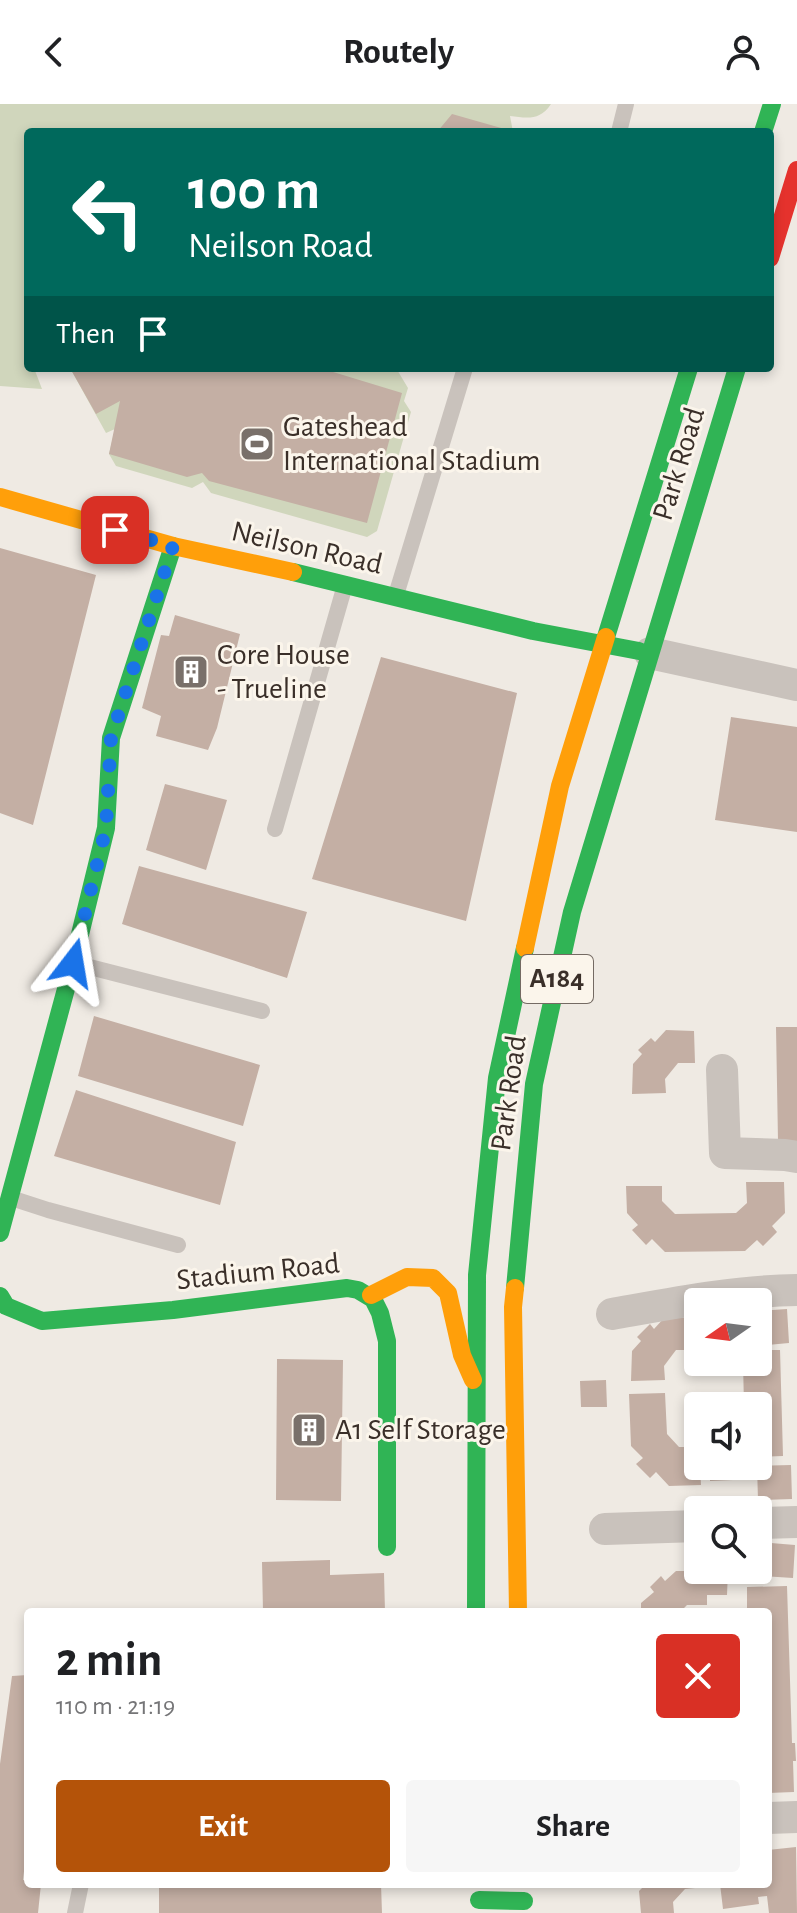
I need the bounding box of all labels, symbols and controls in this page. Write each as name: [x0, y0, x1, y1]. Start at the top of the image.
icon: back: [32, 30, 76, 74]
icon: person: [721, 30, 765, 74]
text: Routely: [343, 34, 454, 70]
icon: left: [56, 160, 160, 264]
text: 100 m: [188, 163, 320, 219]
text: Neilson Road: [188, 228, 373, 264]
icon: arrive: [131, 312, 175, 356]
text: Then: [56, 319, 115, 349]
street label: Park Road: [648, 404, 710, 524]
place label: Gateshead International Stadium: [283, 412, 541, 476]
sports icon: Gateshead International Stadium: [238, 425, 276, 463]
pin: [81, 496, 149, 564]
icon: arrive: [93, 508, 137, 552]
street label: Neilson Road: [229, 516, 385, 580]
place label: Core House - Trueline: [217, 640, 350, 704]
building icon: Core House - Trueline: [172, 653, 210, 691]
position arrow: [31, 921, 115, 1005]
road number: A184: [521, 955, 593, 1003]
street label: Park Road: [486, 1033, 532, 1153]
street label: Stadium Road: [175, 1249, 341, 1295]
north arrow: [684, 1288, 772, 1376]
map controls: [684, 1288, 772, 1584]
button: sound: [684, 1392, 772, 1480]
building icon: A1 Self Storage: [290, 1411, 328, 1449]
place label: A1 Self Storage: [335, 1415, 506, 1445]
button: search: [684, 1496, 772, 1584]
button: close: [656, 1634, 740, 1718]
text: 2 min: [56, 1637, 163, 1685]
text: 110 m · 21:19: [56, 1693, 175, 1719]
button: Exit: [56, 1780, 390, 1872]
button: Share: [406, 1780, 740, 1872]

